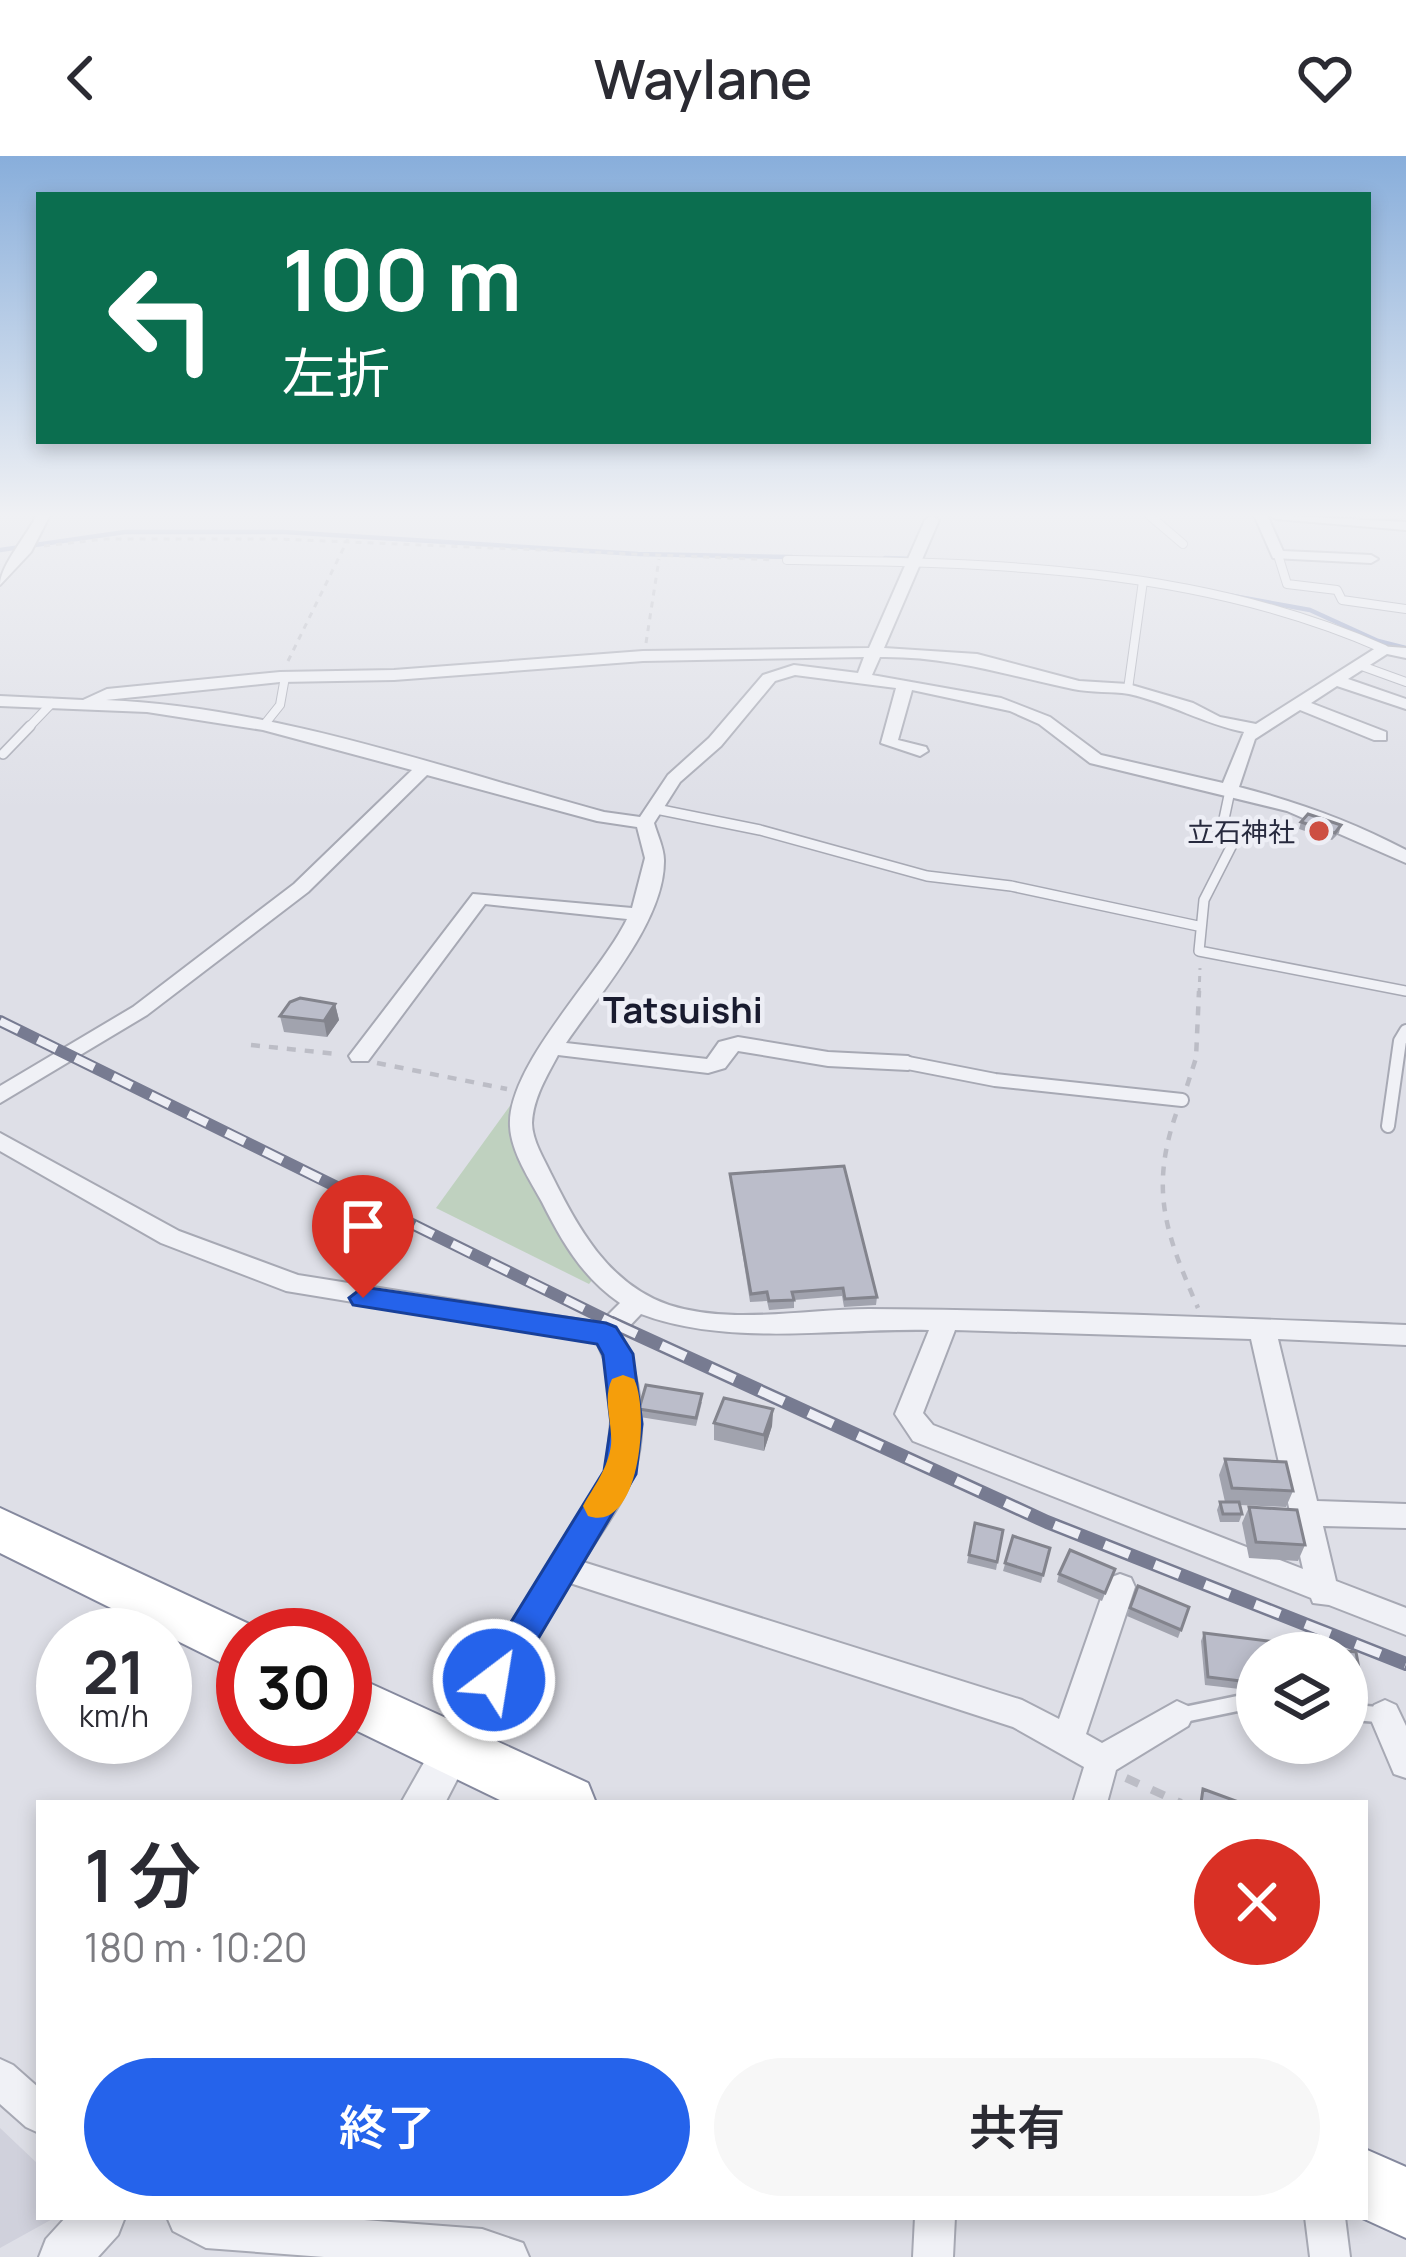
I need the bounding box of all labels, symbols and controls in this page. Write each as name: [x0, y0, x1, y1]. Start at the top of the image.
text: Waylane: [594, 41, 812, 115]
icon: back: [48, 45, 114, 111]
icon: heart: [1292, 45, 1358, 111]
text: 100 m: [282, 221, 522, 336]
icon: left: [84, 240, 240, 396]
text: 左折: [282, 335, 390, 409]
place label: 立石神社: [1187, 813, 1295, 850]
marker: 立石神社: [1306, 818, 1332, 844]
district label: Tatsuishi: [603, 985, 763, 1034]
pin: [312, 1175, 414, 1298]
icon: arrive: [330, 1193, 396, 1259]
speed limit sign: 30: [216, 1608, 372, 1764]
position arrow: [431, 1617, 557, 1743]
text: 21: [83, 1630, 145, 1712]
map controls: [1236, 1632, 1368, 1764]
button: layers: [1236, 1632, 1368, 1764]
text: km/h: [79, 1695, 149, 1736]
text: 1 分: [84, 1825, 201, 1924]
button: close: [1194, 1839, 1320, 1965]
text: 180 m · 10:20: [84, 1920, 308, 1974]
button: 終了: [84, 2058, 690, 2196]
button: 共有: [714, 2058, 1320, 2196]

